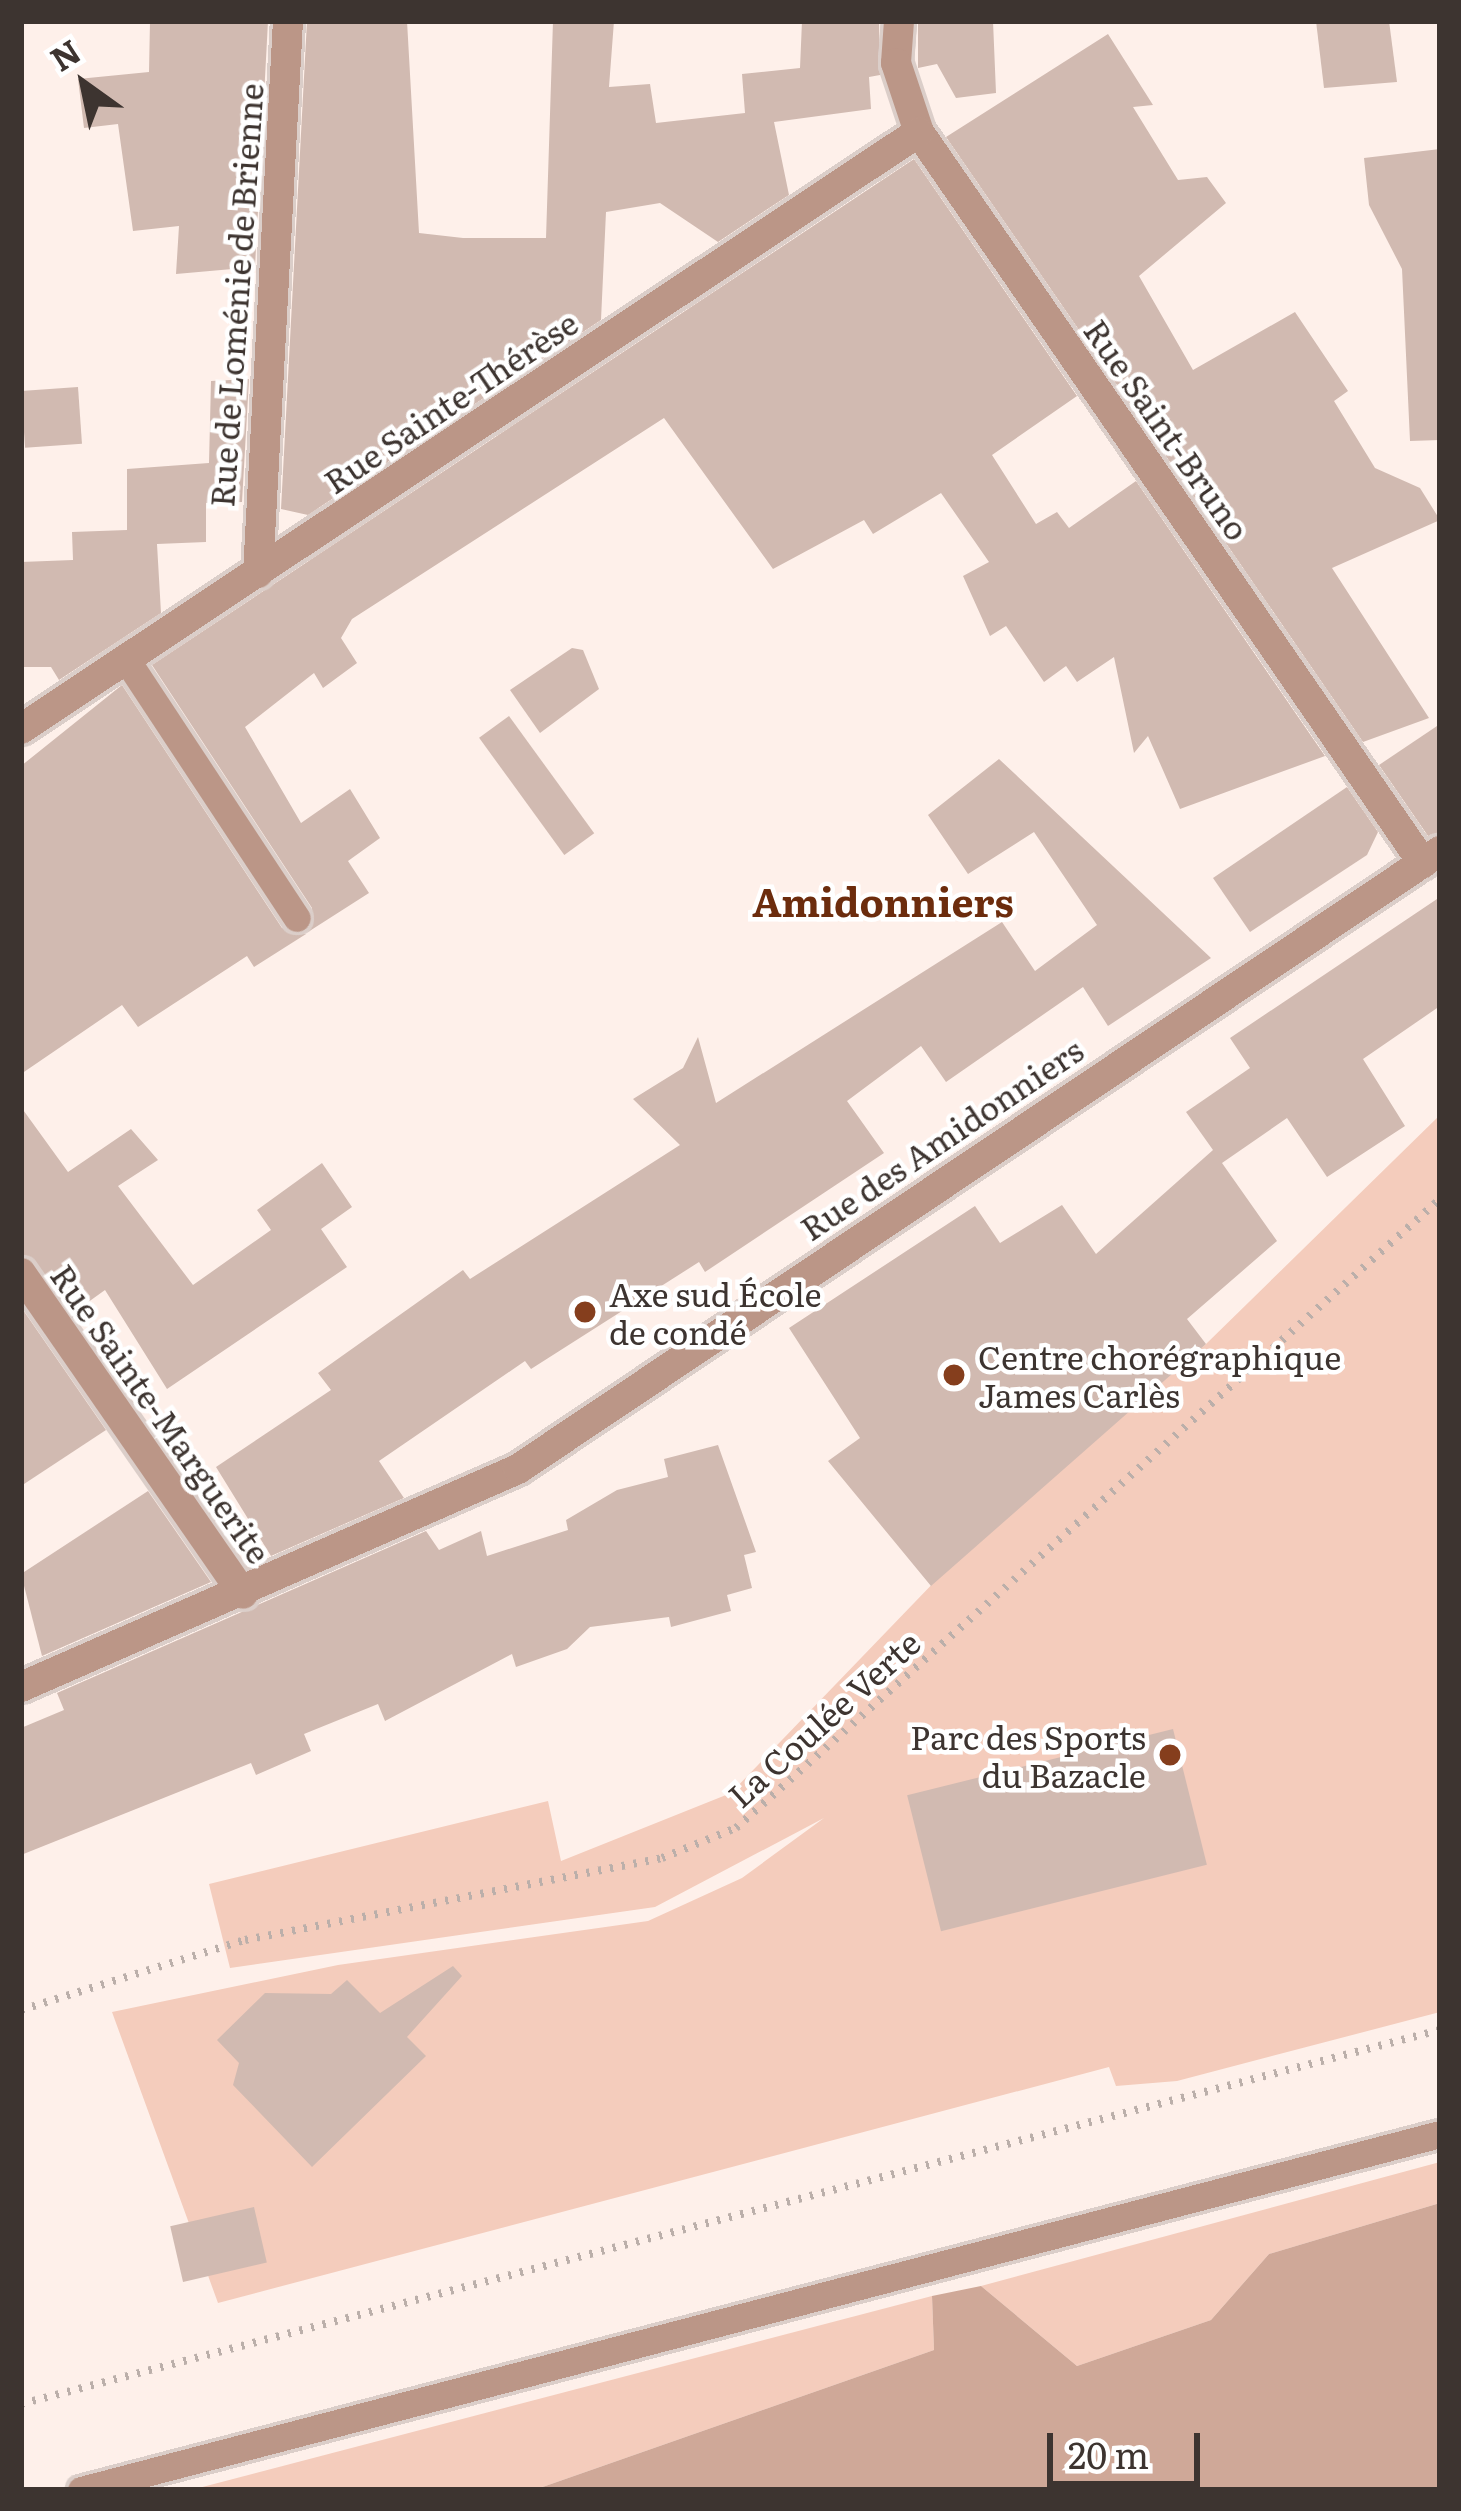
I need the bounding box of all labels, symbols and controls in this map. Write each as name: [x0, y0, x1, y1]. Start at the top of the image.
north arrow: [24, 24, 144, 144]
text: N: [39, 25, 89, 81]
street label: Rue de Loménie de Brienne: [200, 82, 270, 508]
street label: Rue Sainte-Thérèse: [316, 302, 584, 500]
street label: Rue Saint-Bruno: [1077, 311, 1259, 547]
district label: Amidonniers: [752, 877, 1014, 923]
street label: Rue des Amidonniers: [792, 1029, 1090, 1247]
street label: Rue Sainte-Marguerite: [44, 1256, 280, 1570]
place label: Axe sud École de condé: [609, 1273, 822, 1351]
marker: Axe sud École de condé: [572, 1299, 598, 1325]
place label: Centre chorégraphique James Carlès: [978, 1336, 1341, 1414]
marker: Centre chorégraphique James Carlès: [941, 1362, 967, 1388]
street label: La Coulée Verte: [719, 1622, 927, 1814]
place label: Parc des Sports du Bazacle: [910, 1716, 1146, 1794]
marker: Parc des Sports du Bazacle: [1157, 1742, 1183, 1768]
scale bar: [1053, 2409, 1206, 2483]
text: 20 m: [1068, 2427, 1149, 2480]

